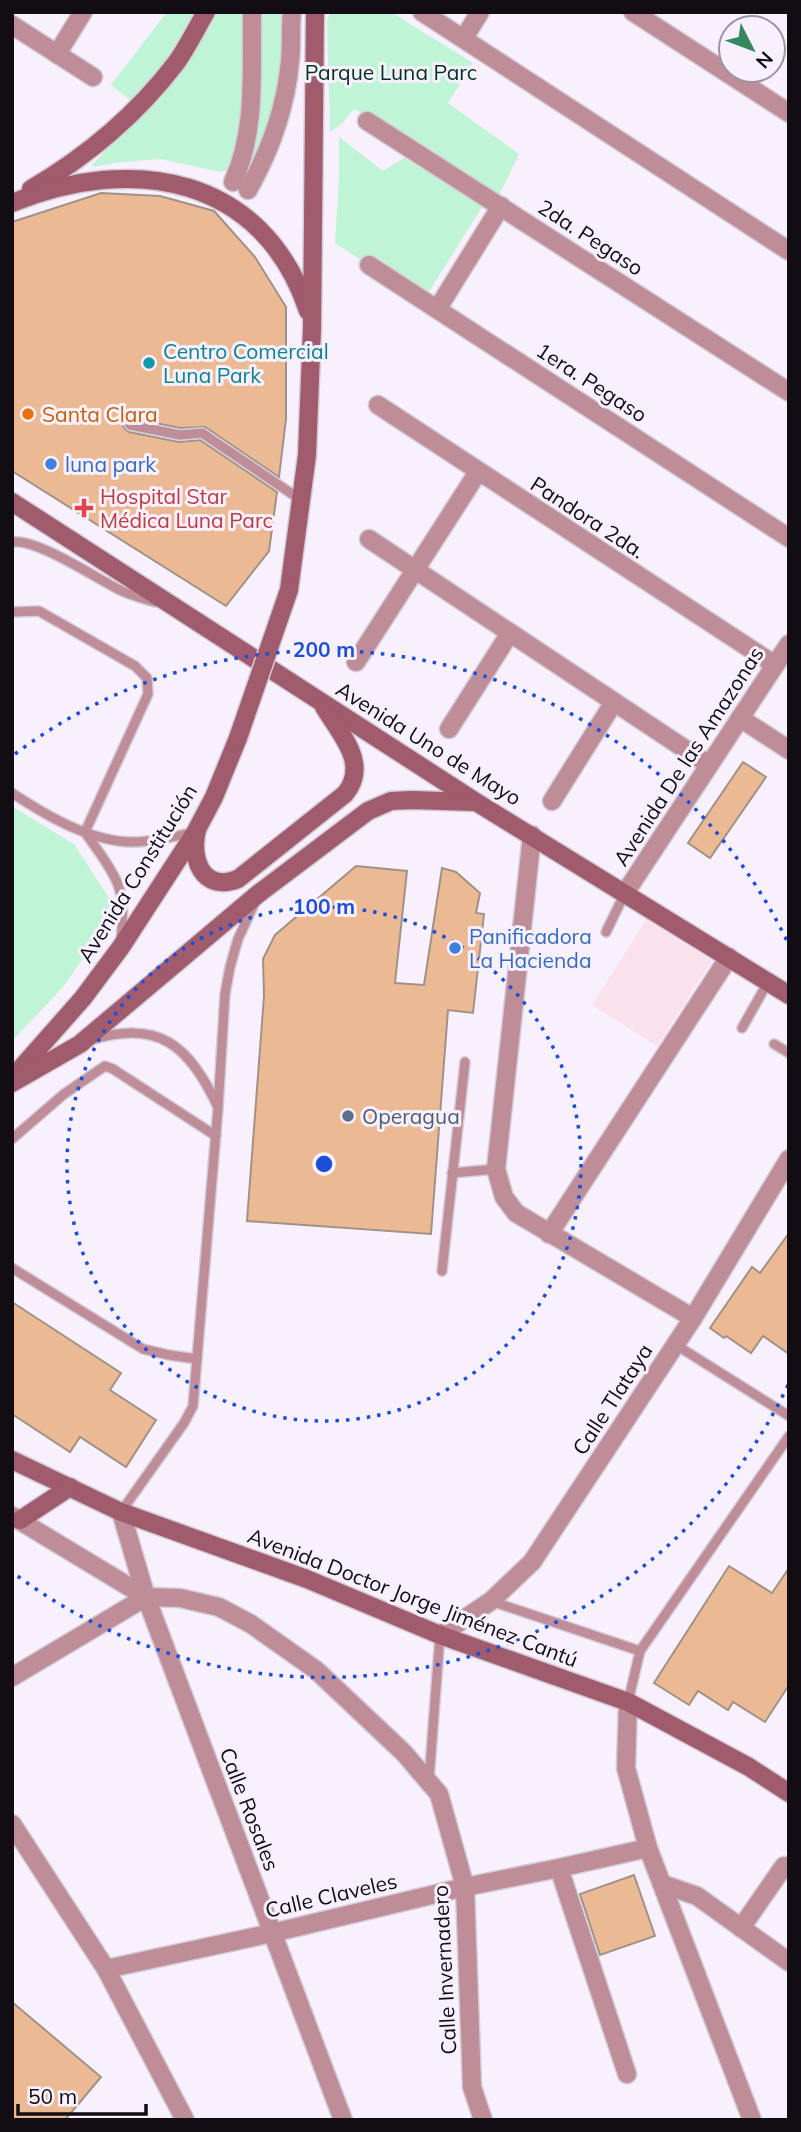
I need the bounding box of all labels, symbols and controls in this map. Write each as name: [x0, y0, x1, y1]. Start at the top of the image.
north arrow: [717, 14, 787, 84]
text: N: [751, 47, 778, 74]
park label: Parque Luna Parc: [305, 59, 477, 85]
street label: 2da. Pegaso: [533, 193, 649, 281]
street label: 1era. Pegaso: [532, 337, 652, 427]
place label: Centro Comercial Luna Park: [163, 338, 329, 388]
marker: Centro Comercial Luna Park: [141, 355, 157, 371]
place label: Santa Clara: [42, 401, 158, 427]
marker: Santa Clara: [20, 406, 36, 422]
place label: luna park: [65, 451, 156, 477]
marker: luna park: [43, 456, 59, 472]
street label: Pandora 2da.: [526, 470, 650, 564]
place label: Hospital Star Médica Luna Parc: [100, 483, 273, 533]
marker: Hospital Star Médica Luna Parc: [74, 498, 94, 518]
text: 200 m: [293, 636, 355, 662]
street label: Avenida De las Amazonas: [607, 642, 769, 870]
street label: Avenida Uno de Mayo: [332, 675, 526, 811]
street label: Avenida Constitución: [72, 779, 202, 967]
text: 100 m: [293, 893, 355, 919]
place label: Panificadora La Hacienda: [469, 923, 592, 973]
marker: Panificadora La Hacienda: [447, 940, 463, 956]
place label: Operagua: [362, 1103, 460, 1129]
marker: Operagua: [340, 1108, 356, 1124]
centre of rings: [312, 1152, 336, 1176]
street label: Calle Tlataya: [566, 1339, 658, 1459]
street label: Avenida Doctor Jorge Jiménez Cantú: [244, 1522, 582, 1672]
street label: Calle Rosales: [215, 1744, 285, 1874]
street label: Calle Claveles: [262, 1867, 400, 1923]
street label: Calle Invernadero: [427, 1885, 461, 2055]
scale bar: [18, 2072, 145, 2116]
text: 50 m: [28, 2083, 77, 2109]

